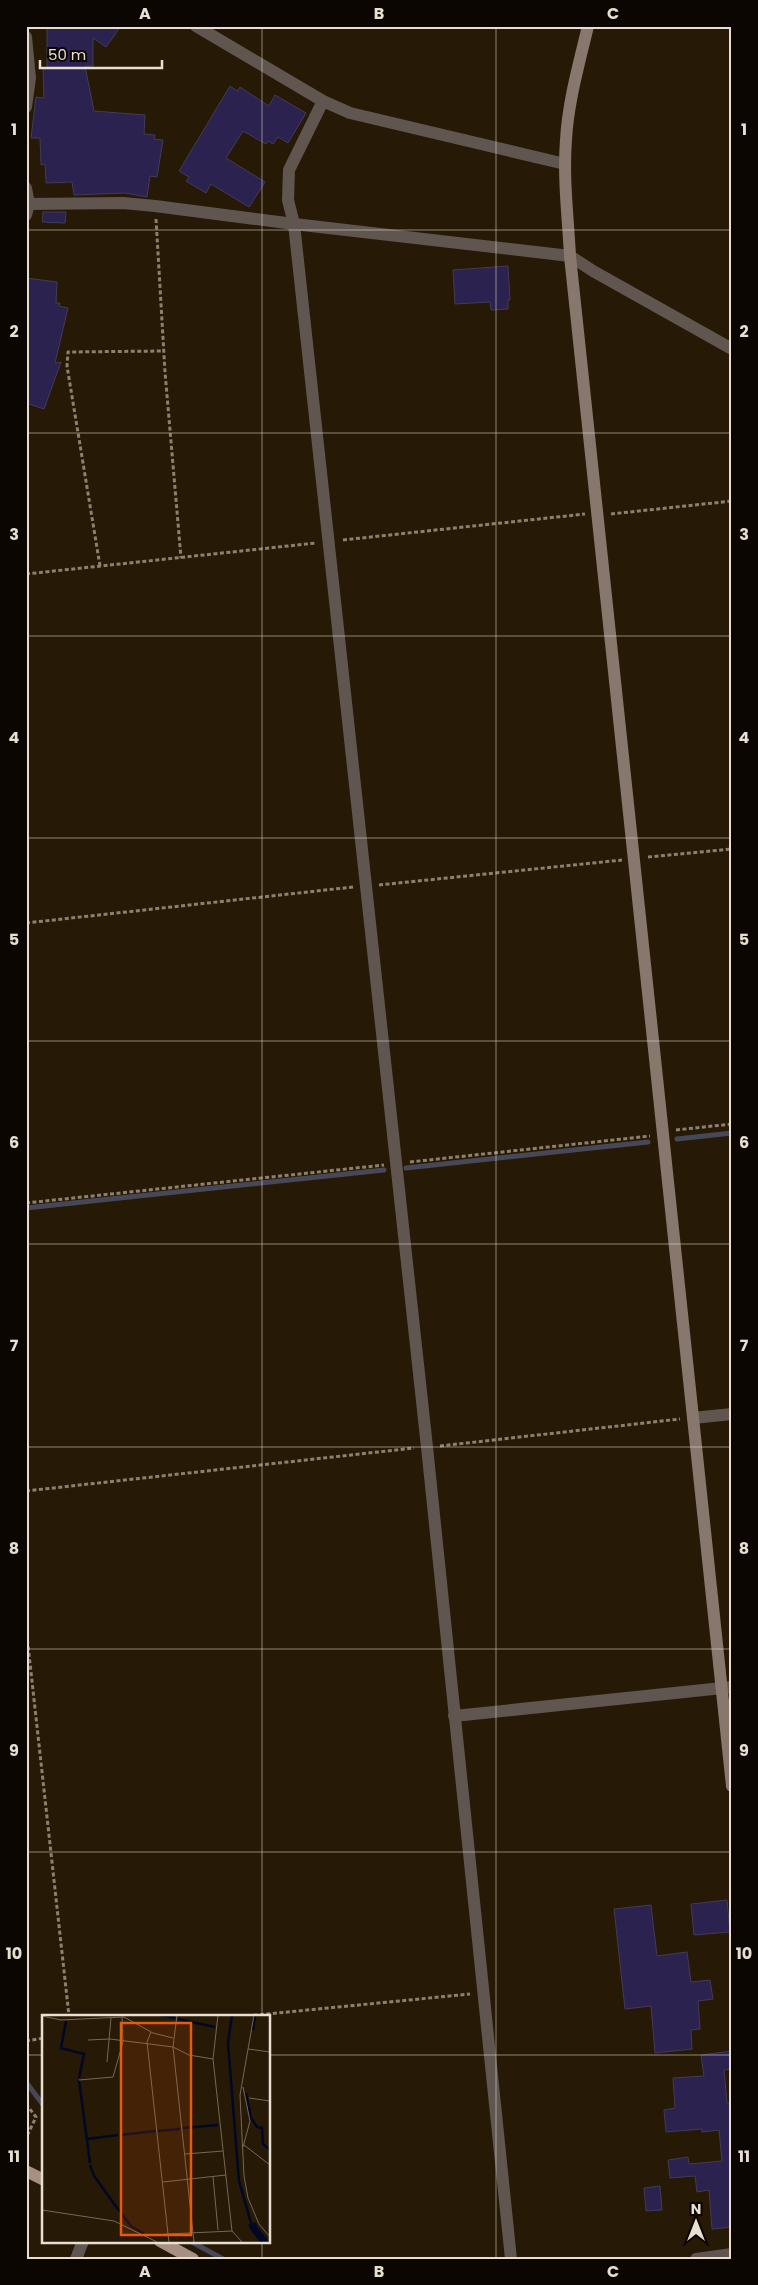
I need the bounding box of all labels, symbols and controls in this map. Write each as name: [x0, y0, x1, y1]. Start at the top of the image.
text: A: [139, 2, 151, 25]
text: B: [374, 2, 384, 25]
text: C: [607, 2, 619, 25]
scale bar: [40, 38, 162, 70]
text: 50 m: [48, 44, 86, 65]
text: 1: [11, 118, 17, 141]
text: 1: [741, 118, 747, 141]
text: 2: [9, 320, 19, 343]
text: 2: [739, 320, 749, 343]
text: 3: [9, 523, 19, 546]
text: 3: [739, 523, 749, 546]
text: 4: [9, 726, 20, 749]
text: 4: [739, 726, 750, 749]
text: 5: [9, 928, 19, 951]
text: 5: [739, 928, 749, 951]
text: 6: [9, 1131, 19, 1154]
text: 6: [739, 1131, 749, 1154]
text: 7: [10, 1334, 19, 1357]
text: 7: [740, 1334, 749, 1357]
text: 8: [9, 1537, 19, 1560]
text: 8: [739, 1537, 749, 1560]
text: 9: [9, 1739, 19, 1762]
text: 9: [739, 1739, 749, 1762]
text: 10: [6, 1942, 22, 1965]
text: 10: [736, 1942, 752, 1965]
inset map: [42, 2015, 270, 2242]
text: 11: [8, 2145, 20, 2168]
text: 11: [738, 2145, 750, 2168]
north arrow: [670, 2198, 720, 2248]
text: N: [691, 2199, 701, 2219]
text: A: [139, 2260, 151, 2283]
text: B: [374, 2260, 384, 2283]
text: C: [607, 2260, 619, 2283]

